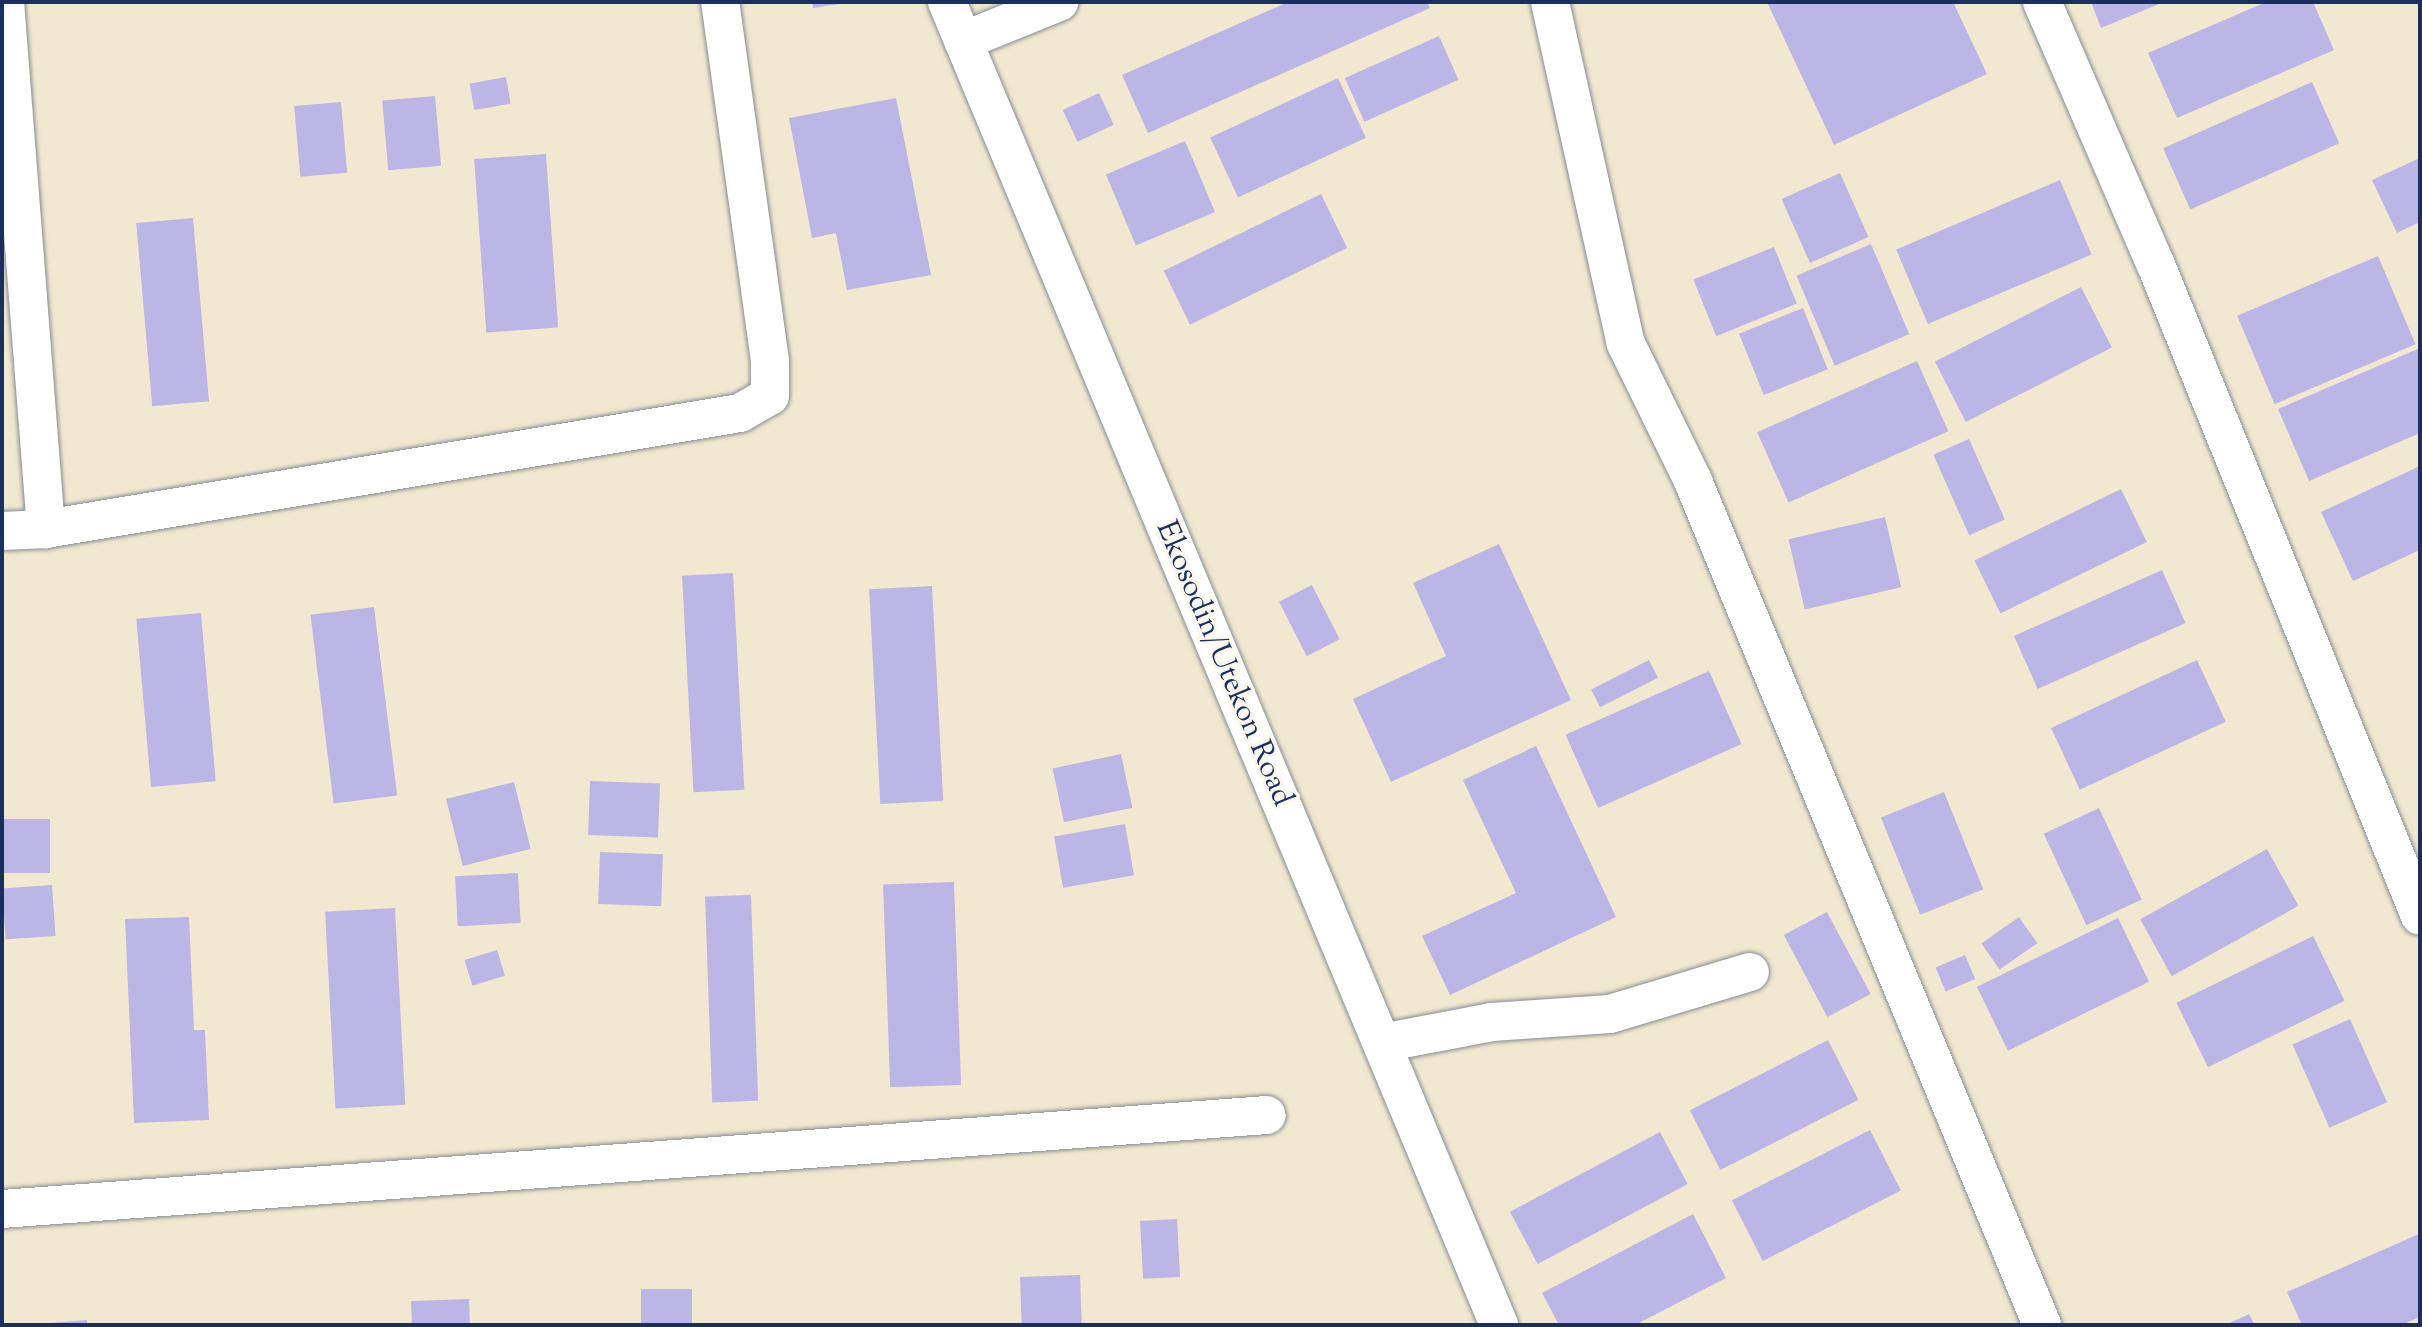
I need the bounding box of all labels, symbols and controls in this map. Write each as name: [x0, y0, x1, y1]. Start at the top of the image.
street label: Ekosodin/Utekon Road: [1147, 516, 1299, 812]

